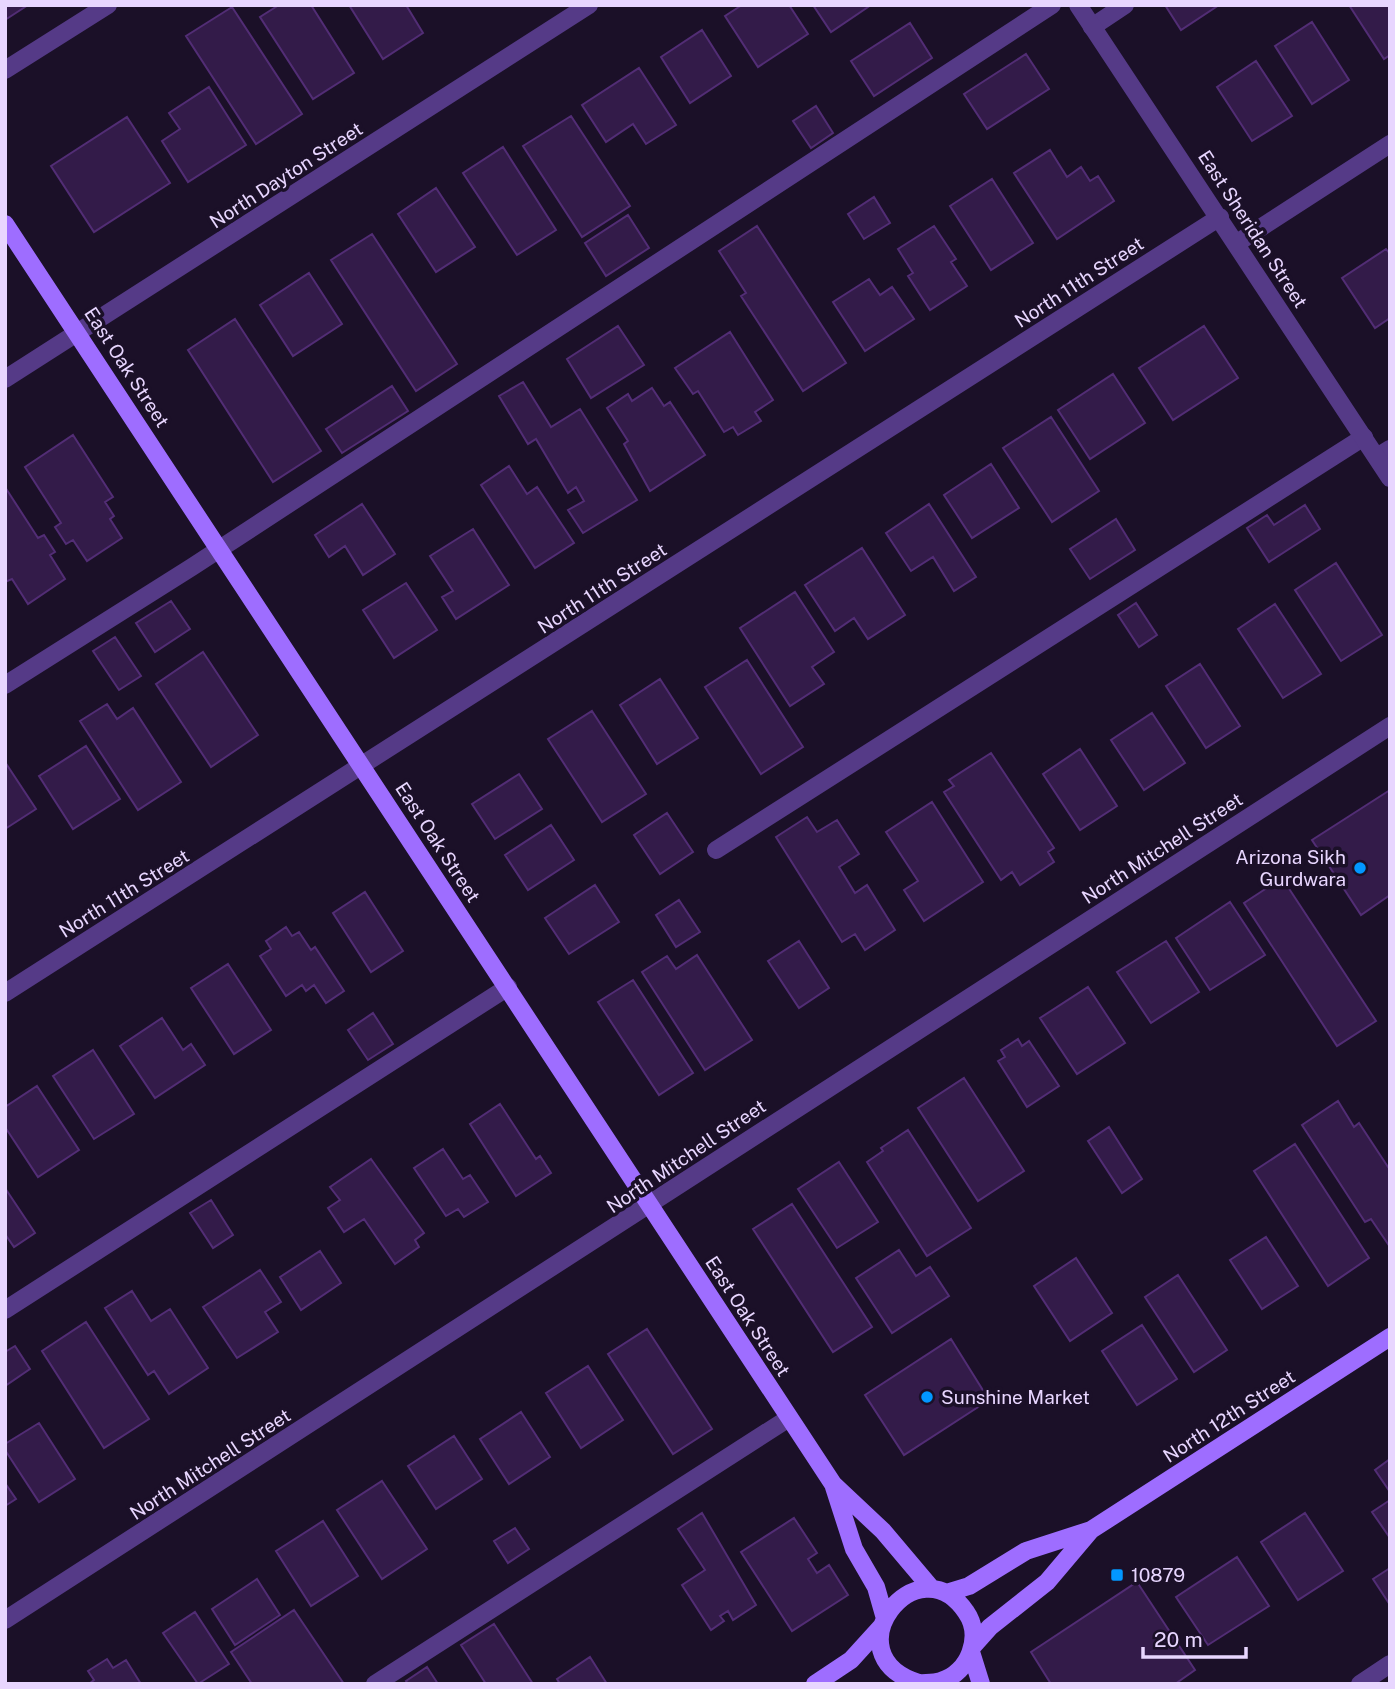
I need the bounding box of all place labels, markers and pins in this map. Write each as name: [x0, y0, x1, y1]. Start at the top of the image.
place label: Arizona Sikh Gurdwara: [1235, 846, 1346, 890]
marker: Arizona Sikh Gurdwara: [1352, 860, 1368, 876]
place label: Sunshine Market: [941, 1386, 1090, 1408]
marker: Sunshine Market: [919, 1389, 935, 1405]
place label: 10879: [1131, 1564, 1185, 1586]
marker: 10879: [1109, 1567, 1125, 1583]

